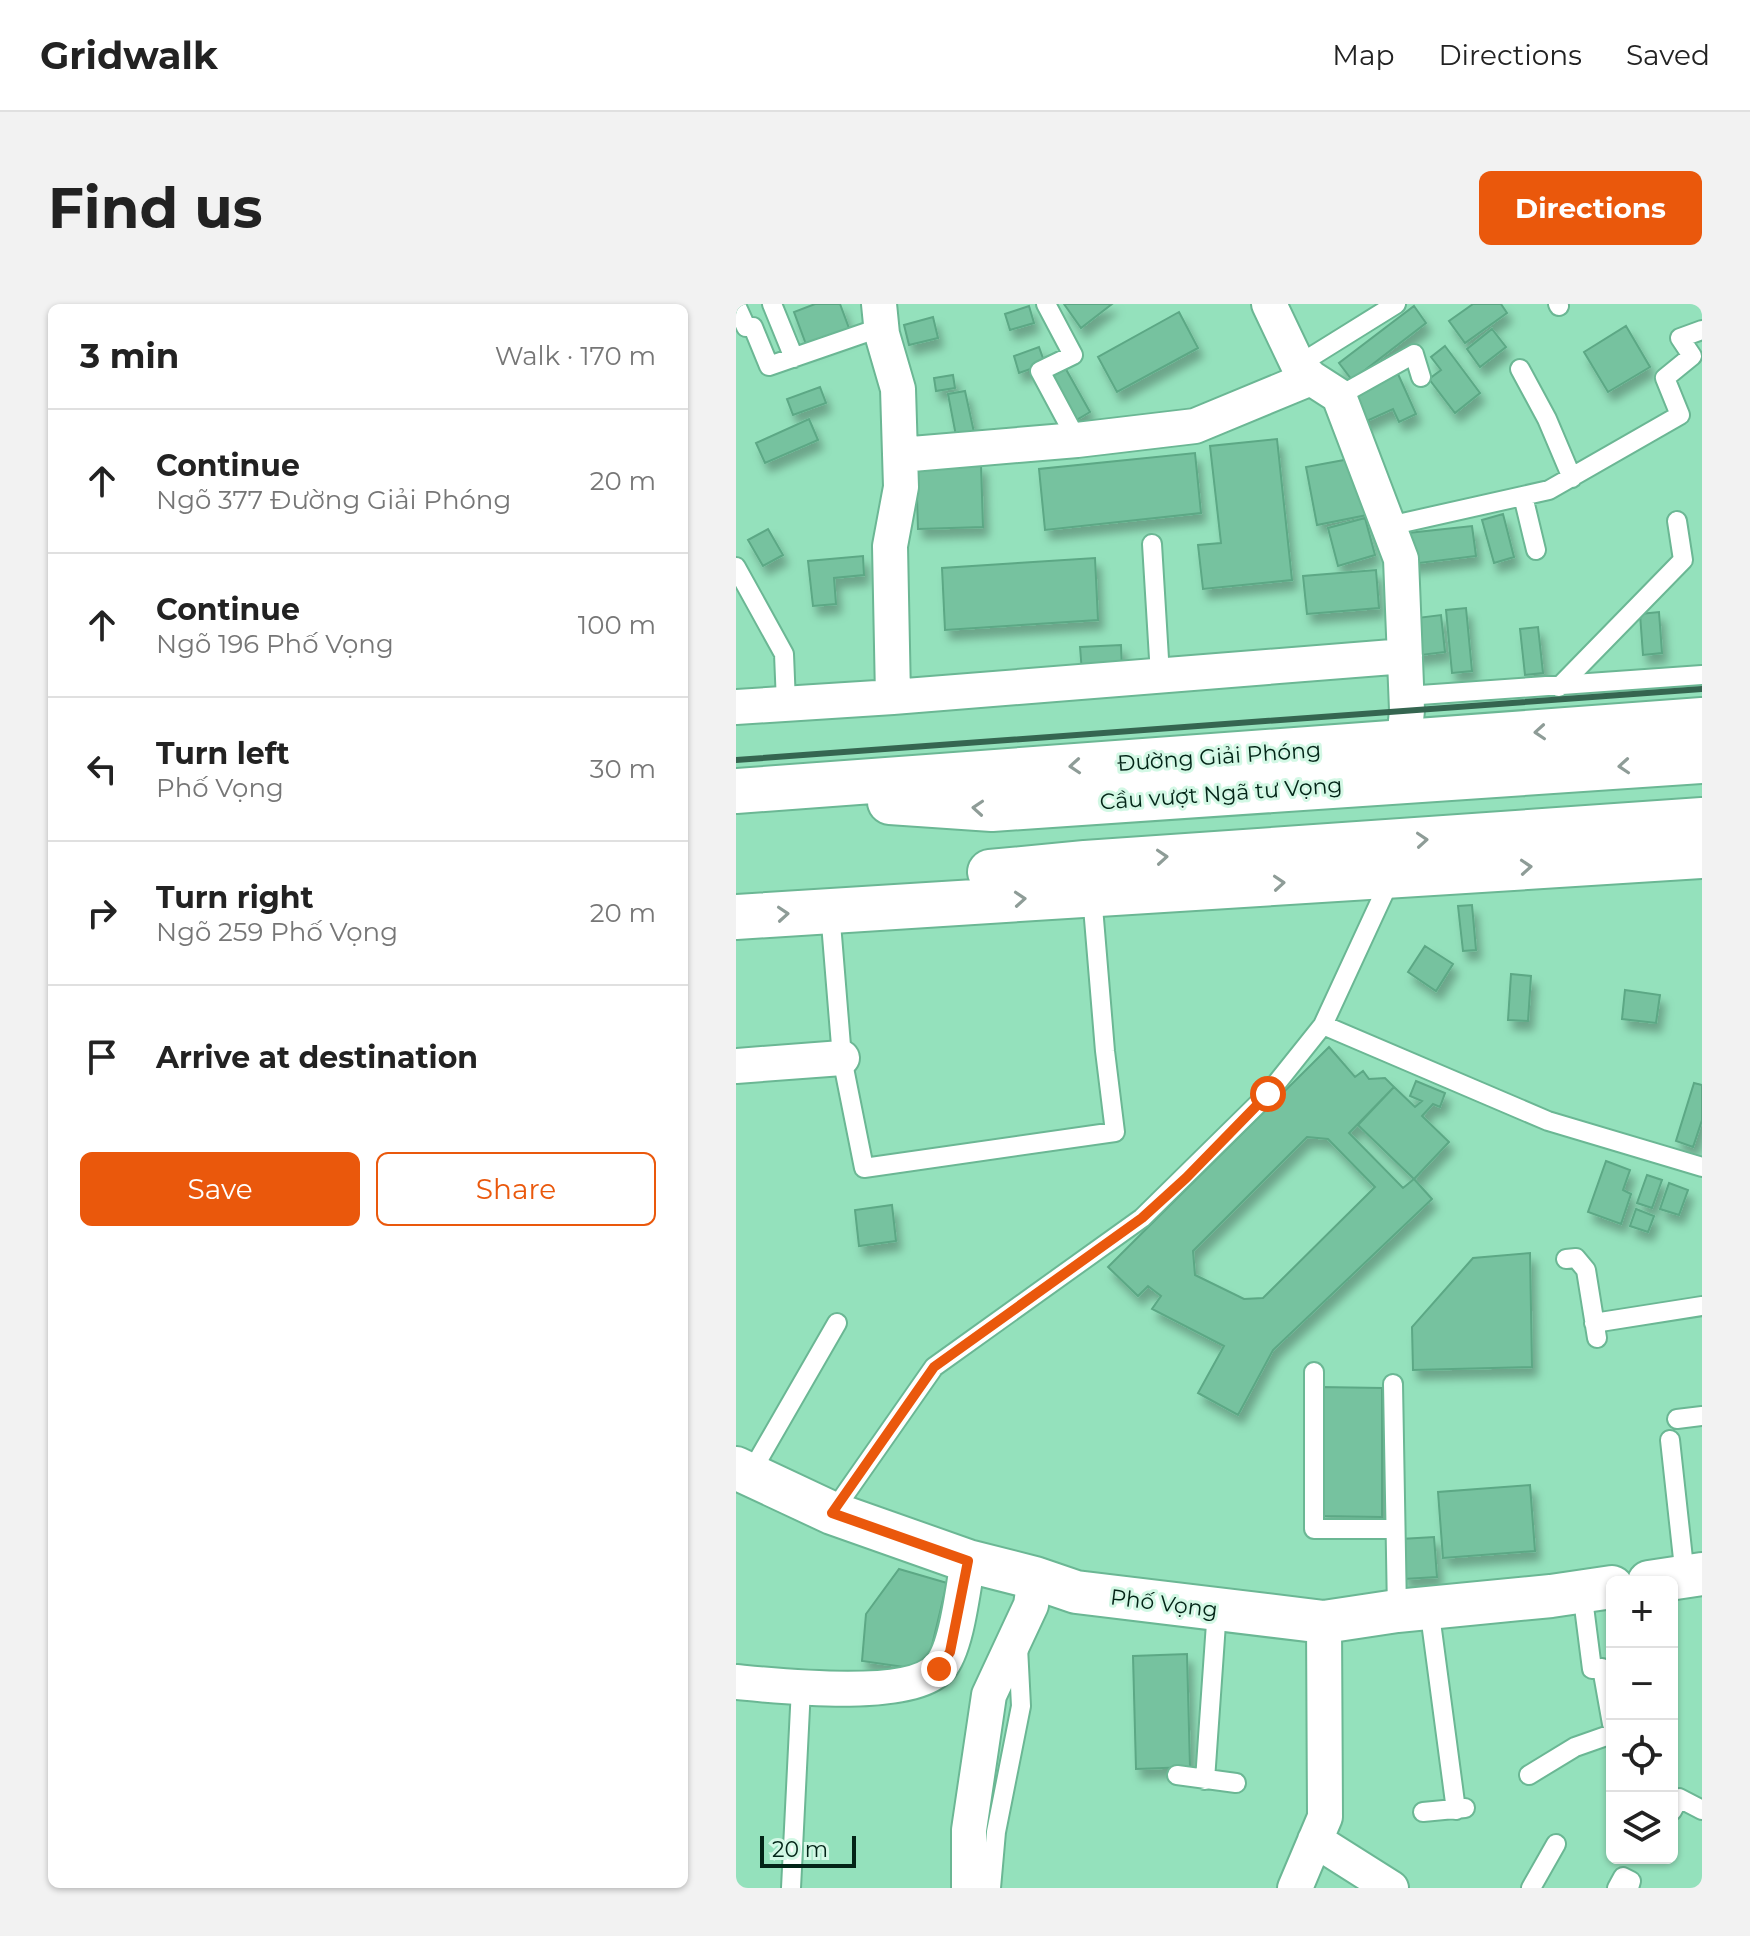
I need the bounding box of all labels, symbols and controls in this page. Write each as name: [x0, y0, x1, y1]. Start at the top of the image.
text: Gridwalk: [40, 32, 218, 79]
text: Map: [1332, 38, 1394, 72]
text: Directions: [1438, 38, 1582, 72]
text: Saved: [1626, 38, 1710, 72]
button: Directions: [1479, 171, 1702, 245]
text: Find us: [48, 174, 262, 242]
text: 3 min: [80, 335, 179, 377]
text: Walk · 170 m: [495, 340, 656, 372]
text: Continue: [156, 447, 300, 484]
icon: ahead: [80, 459, 124, 503]
text: 20 m: [590, 465, 656, 497]
text: Ngõ 377 Đường Giải Phóng: [156, 484, 511, 516]
text: Continue: [156, 591, 300, 628]
icon: ahead: [80, 603, 124, 647]
text: 100 m: [578, 609, 656, 641]
text: Ngõ 196 Phố Vọng: [156, 628, 394, 660]
one-way arrow: [1533, 723, 1546, 740]
text: Turn left: [156, 735, 289, 772]
street label: Đường Giải Phóng: [1116, 736, 1322, 777]
icon: left: [80, 747, 124, 791]
text: 30 m: [590, 753, 656, 785]
one-way arrow: [1068, 757, 1081, 774]
one-way arrow: [1617, 757, 1630, 774]
text: Phố Vọng: [156, 772, 284, 804]
street label: Cầu vượt Ngã tư Vọng: [1099, 772, 1343, 815]
one-way arrow: [971, 800, 984, 817]
one-way arrow: [1416, 832, 1429, 849]
one-way arrow: [1156, 849, 1169, 866]
one-way arrow: [1520, 859, 1533, 876]
one-way arrow: [1273, 875, 1286, 892]
text: Turn right: [156, 879, 313, 916]
icon: right: [80, 891, 124, 935]
one-way arrow: [1014, 891, 1027, 908]
text: 20 m: [590, 897, 656, 929]
one-way arrow: [777, 906, 790, 923]
text: Ngõ 259 Phố Vọng: [156, 916, 398, 948]
icon: arrive: [80, 1035, 124, 1079]
text: Arrive at destination: [156, 1039, 478, 1076]
route start: [1250, 1076, 1286, 1112]
button: Save: [80, 1152, 360, 1226]
button: Share: [376, 1152, 656, 1226]
map controls: [1606, 1576, 1678, 1864]
button: +: [1606, 1576, 1678, 1648]
street label: Phố Vọng: [1109, 1584, 1219, 1623]
button: −: [1606, 1648, 1678, 1720]
route end: [921, 1651, 957, 1687]
button: locate: [1606, 1720, 1678, 1792]
button: layers: [1606, 1792, 1678, 1864]
scale bar: [760, 1832, 856, 1868]
text: 20 m: [772, 1836, 828, 1863]

